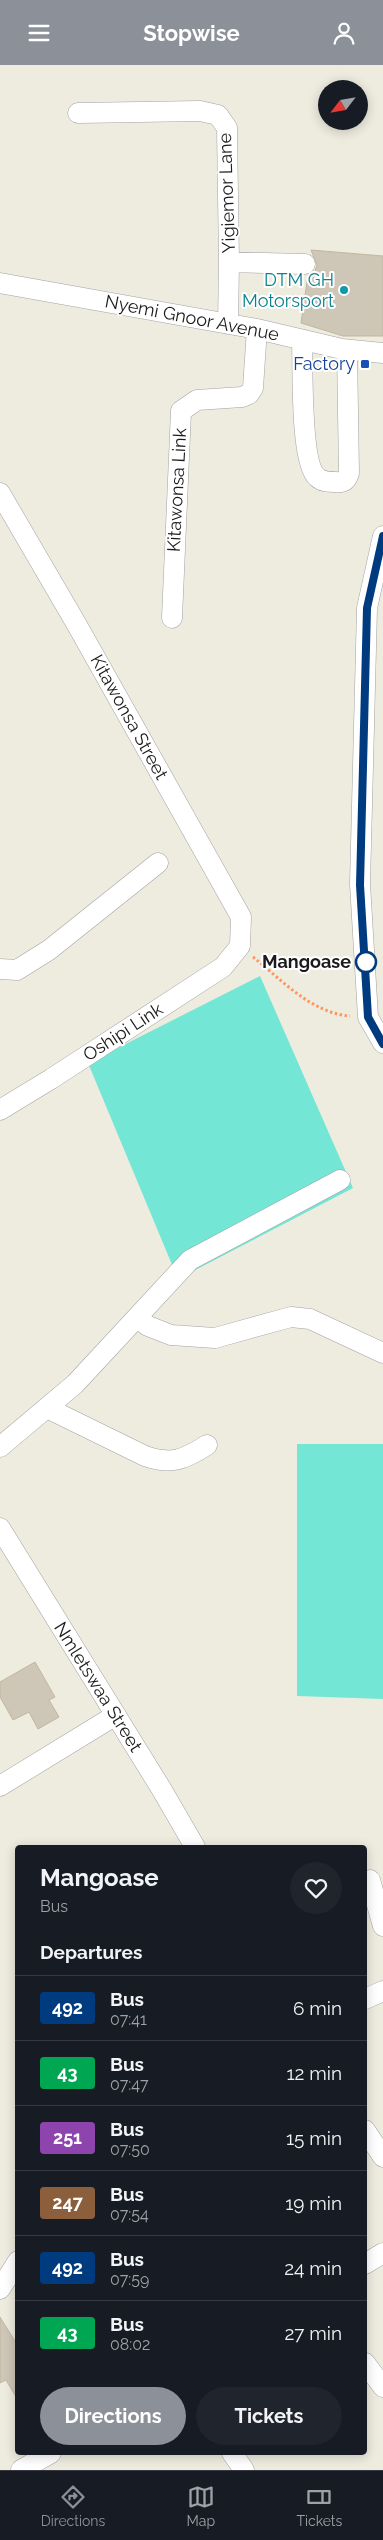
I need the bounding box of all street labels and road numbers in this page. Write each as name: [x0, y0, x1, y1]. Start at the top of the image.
street label: Yigiemor Lane: [214, 132, 239, 254]
street label: Nyemi Gnoor Avenue: [103, 290, 281, 345]
street label: Kitawonsa Link: [163, 427, 190, 552]
street label: Kitawonsa Street: [86, 651, 172, 783]
street label: Oshipi Link: [79, 998, 167, 1065]
street label: Nmletswaa Street: [50, 1618, 147, 1755]

